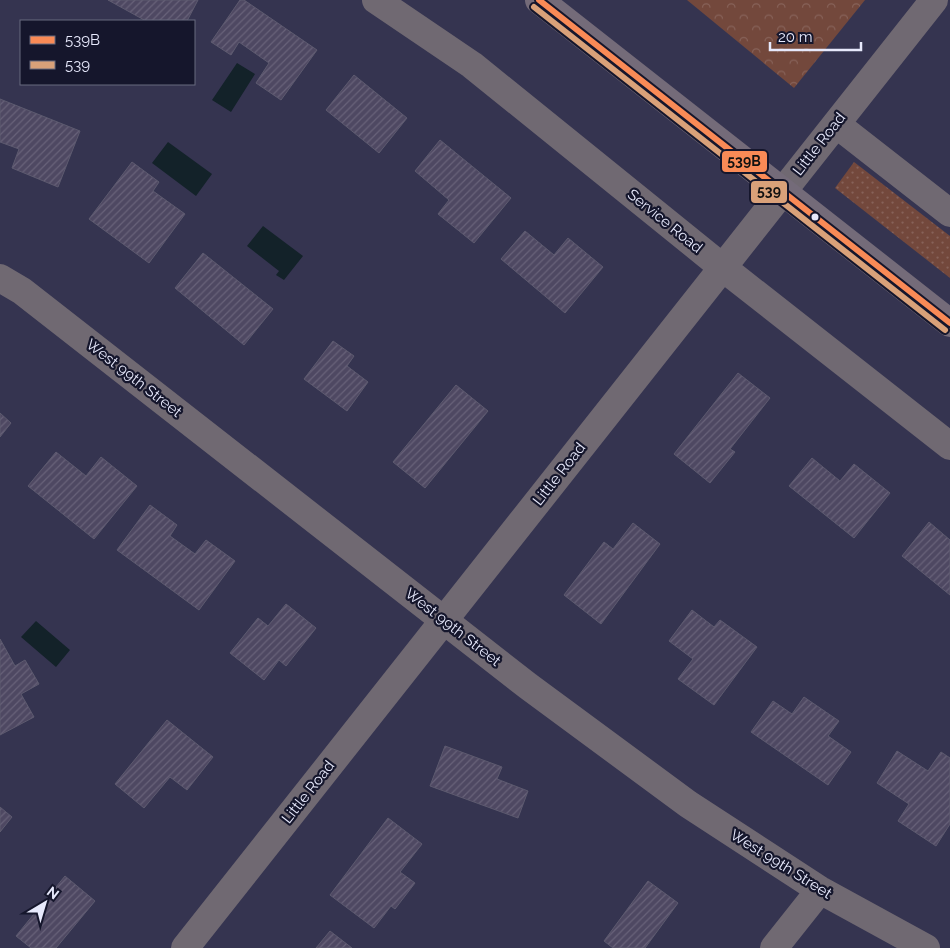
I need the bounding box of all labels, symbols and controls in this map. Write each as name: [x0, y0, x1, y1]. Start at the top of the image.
legend: [20, 20, 195, 85]
scale bar: [770, 20, 861, 52]
text: 20 m: [778, 28, 813, 46]
text: 539B: [65, 31, 100, 49]
text: 539: [65, 56, 90, 74]
street label: Little Road: [789, 109, 849, 179]
line badge: 539B: [721, 150, 768, 173]
text: 539B: [727, 153, 761, 169]
line badge: 539: [750, 180, 788, 204]
text: 539: [757, 183, 781, 199]
street label: Service Road: [624, 185, 706, 257]
unlabelled marker: [810, 212, 820, 222]
street label: West 99th Street: [83, 335, 185, 421]
street label: Little Road: [529, 439, 589, 509]
street label: West 99th Street: [402, 584, 504, 670]
street label: Little Road: [278, 757, 338, 827]
street label: West 99th Street: [727, 826, 835, 902]
north arrow: [20, 878, 70, 928]
text: N: [44, 883, 62, 902]

